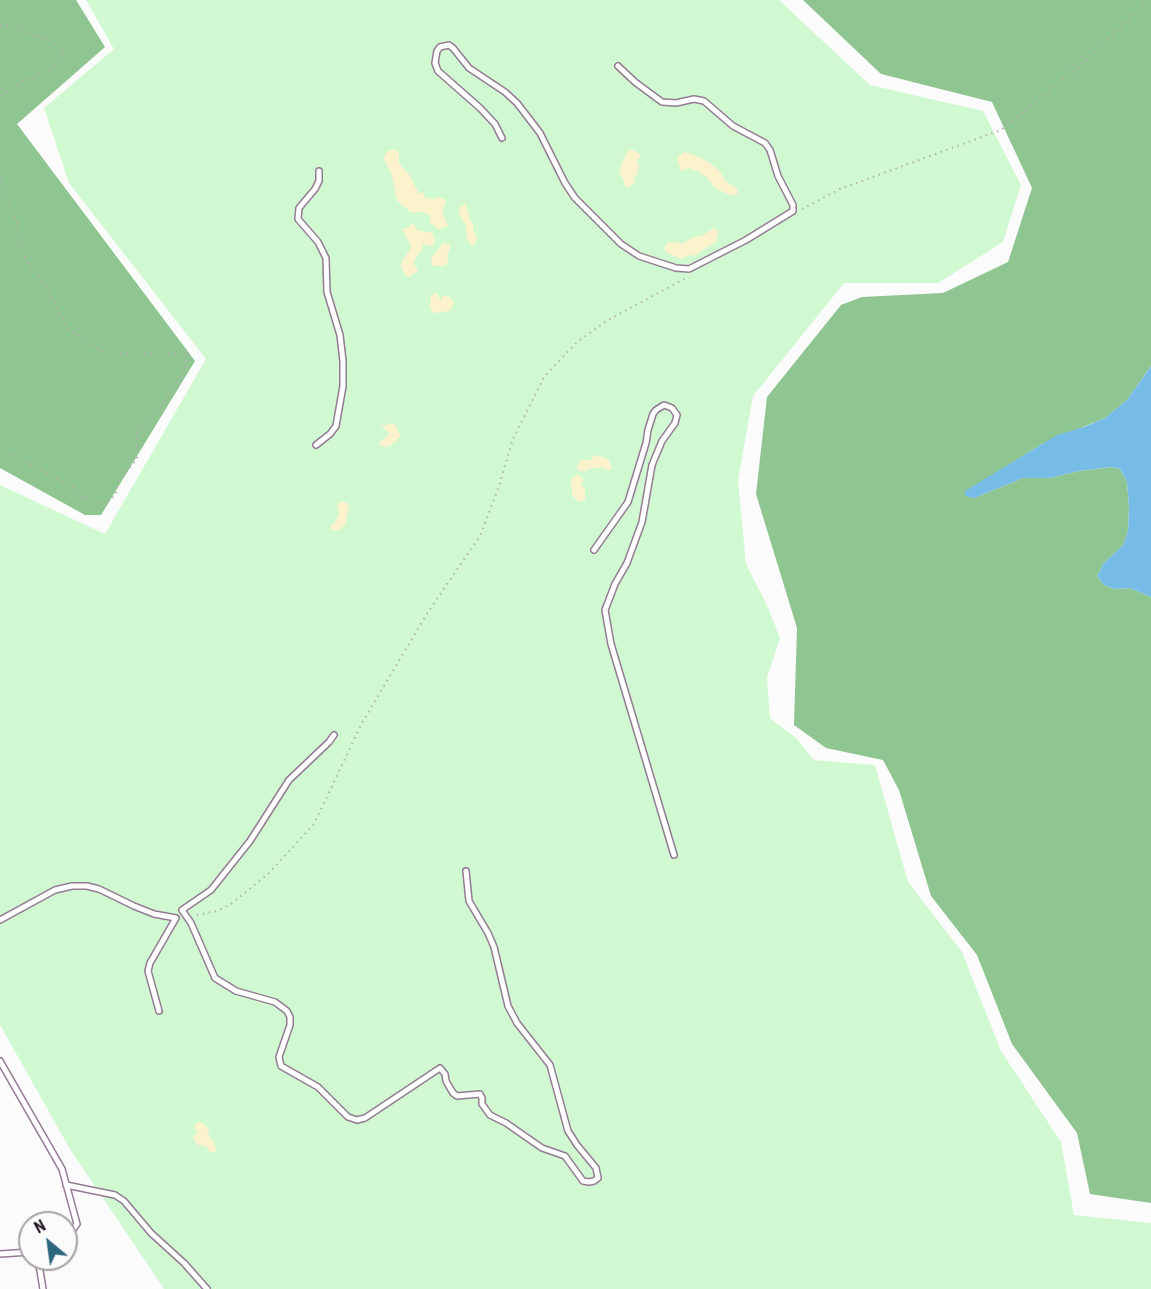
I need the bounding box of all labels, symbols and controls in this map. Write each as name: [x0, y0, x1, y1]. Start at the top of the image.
north arrow: [18, 1211, 78, 1271]
text: N: [31, 1216, 49, 1237]

